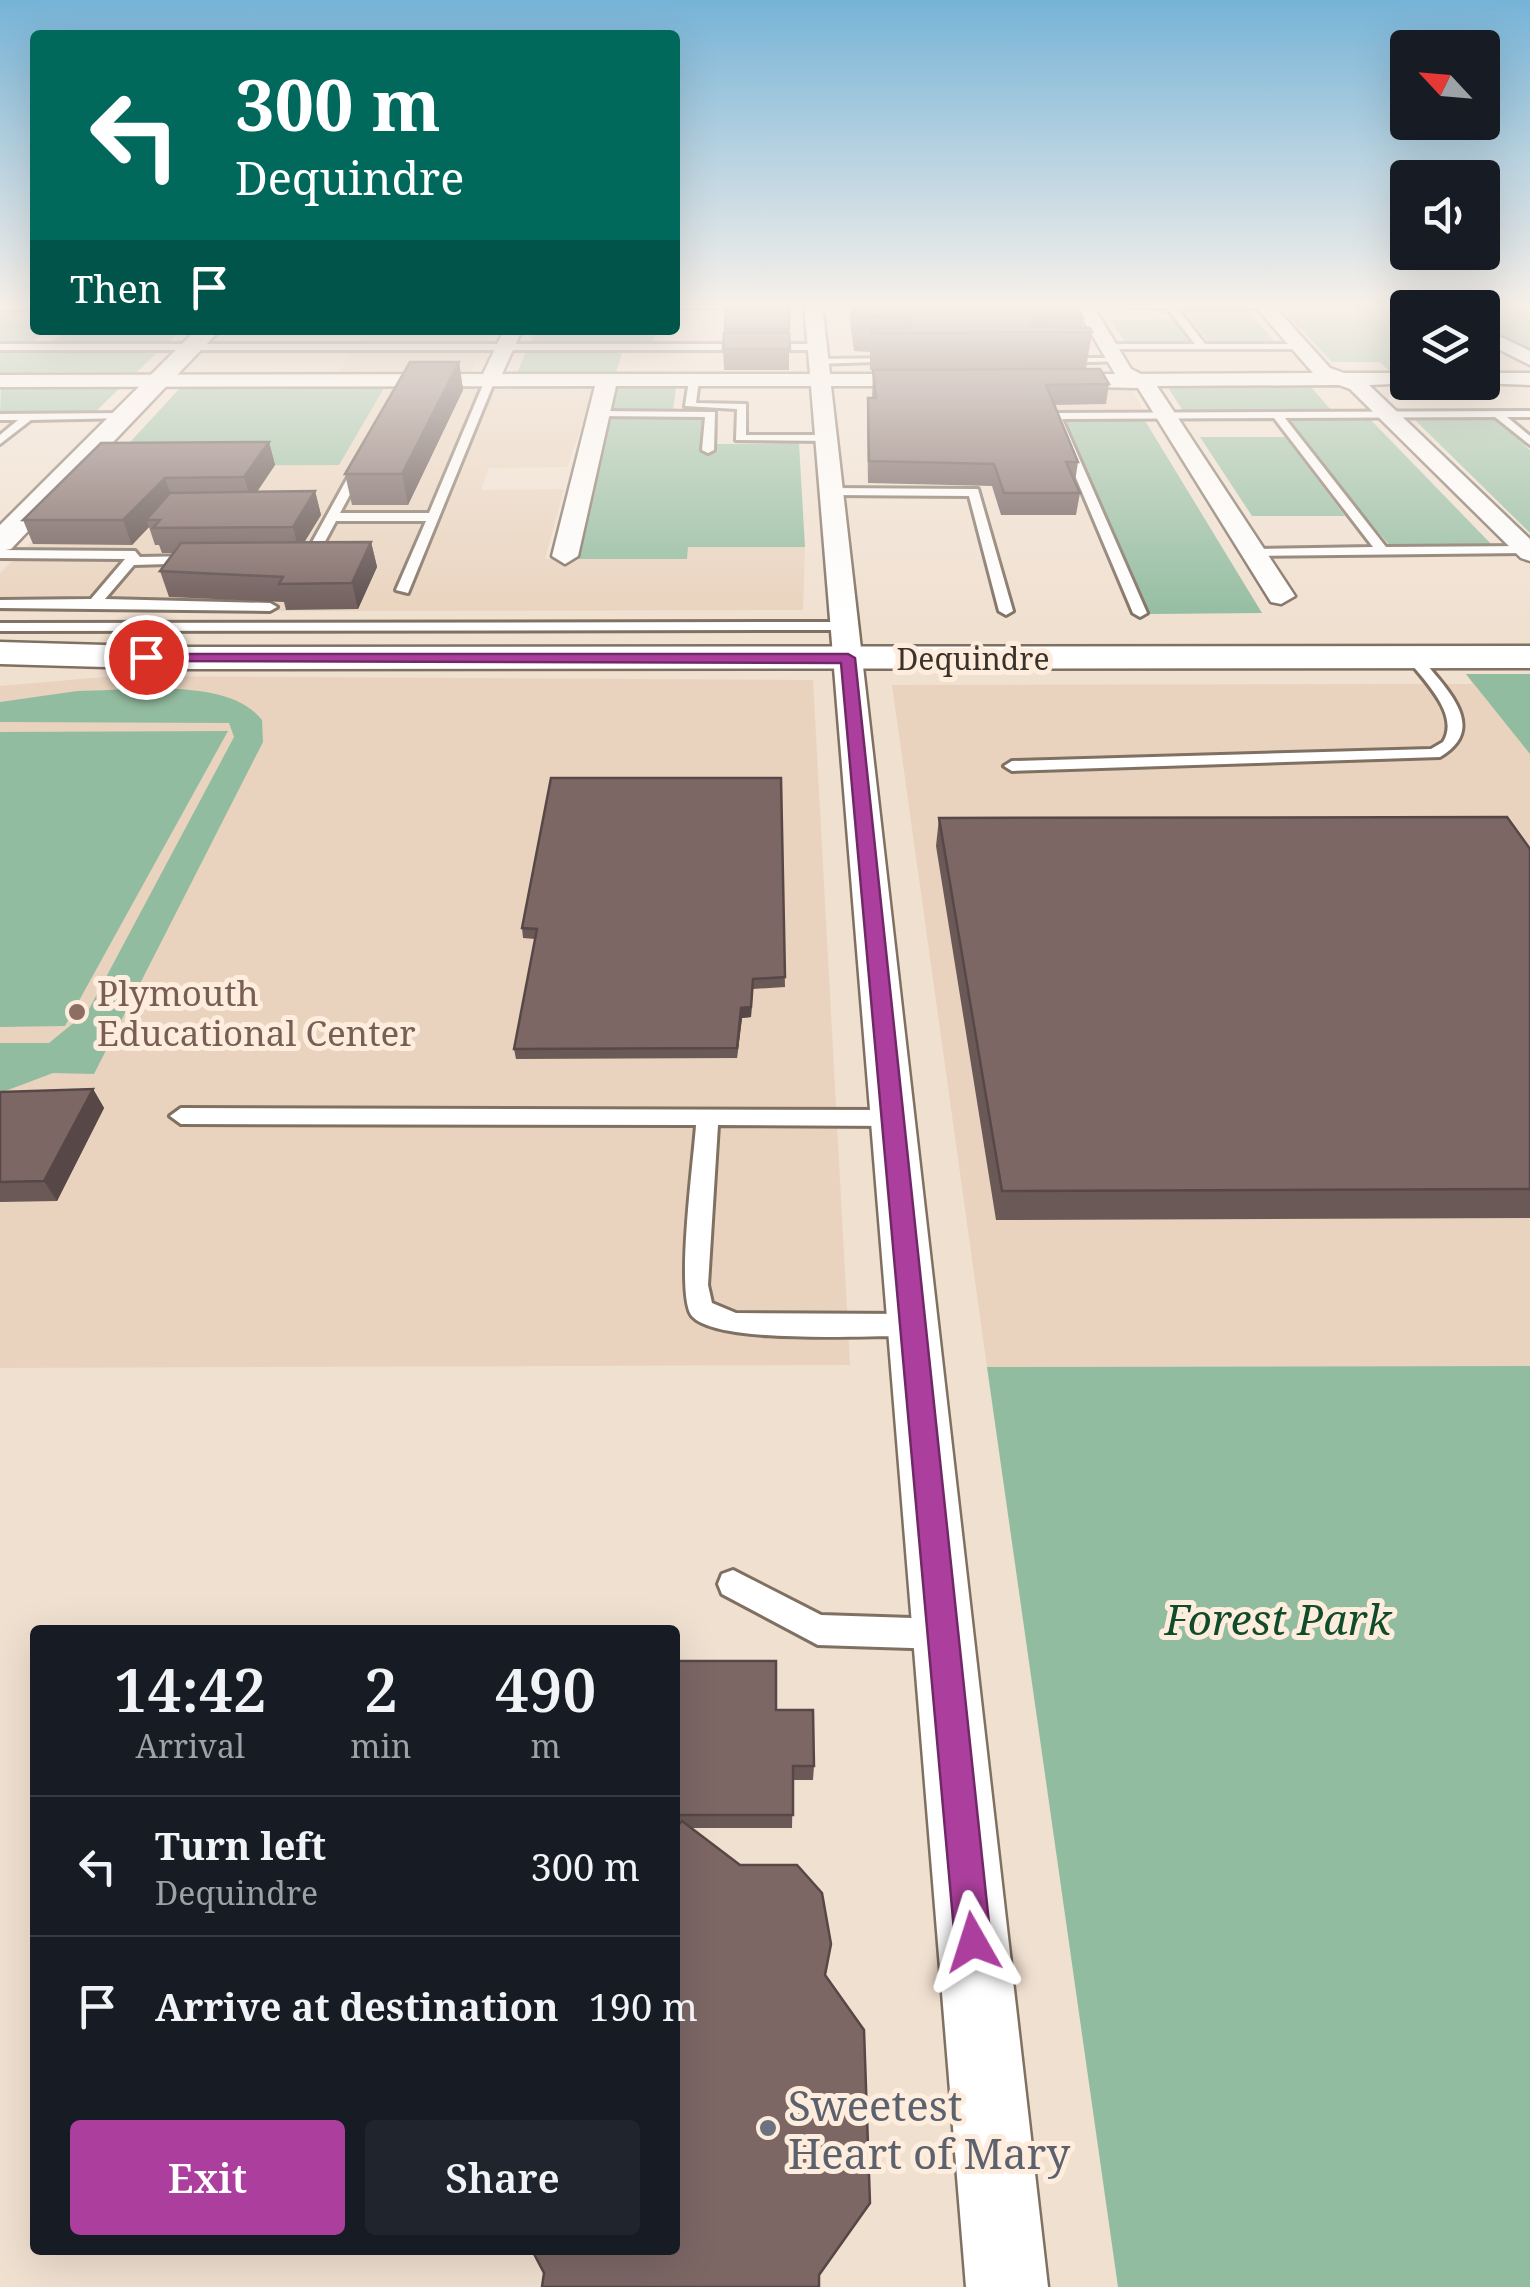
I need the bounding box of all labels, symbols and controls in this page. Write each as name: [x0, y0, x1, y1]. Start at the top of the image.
north arrow: [1390, 30, 1500, 140]
map controls: [1390, 30, 1500, 400]
text: 300 m: [235, 56, 441, 152]
icon: left: [70, 70, 200, 200]
text: Dequindre: [235, 147, 464, 208]
button: sound: [1390, 160, 1500, 270]
icon: arrive: [182, 260, 237, 315]
text: Then: [70, 262, 162, 314]
button: layers: [1390, 290, 1500, 400]
pin: [104, 615, 189, 700]
icon: arrive: [119, 630, 174, 685]
street label: Dequindre: [897, 638, 1049, 679]
place label: Plymouth Educational Center: [97, 969, 416, 1056]
marker: Plymouth Educational Center: [66, 1001, 88, 1023]
park label: Forest Park: [1164, 1590, 1393, 1647]
text: 14:42: [114, 1648, 267, 1730]
text: 2: [364, 1648, 398, 1730]
text: 490: [495, 1648, 596, 1730]
text: Arrival: [135, 1724, 245, 1767]
text: min: [350, 1724, 411, 1767]
text: m: [531, 1724, 561, 1767]
text: Turn left: [155, 1819, 326, 1871]
icon: left: [70, 1839, 125, 1894]
text: 300 m: [530, 1840, 640, 1892]
text: Dequindre: [155, 1871, 318, 1914]
position arrow: [921, 1890, 1025, 1994]
icon: arrive: [70, 1979, 125, 2034]
text: Arrive at destination: [155, 1980, 559, 2032]
text: 190 m: [589, 1980, 698, 2032]
place label: Sweetest Heart of Mary: [788, 2076, 1070, 2181]
marker: Sweetest Heart of Mary: [757, 2117, 779, 2139]
button: Exit: [70, 2120, 345, 2235]
button: Share: [365, 2120, 640, 2235]

